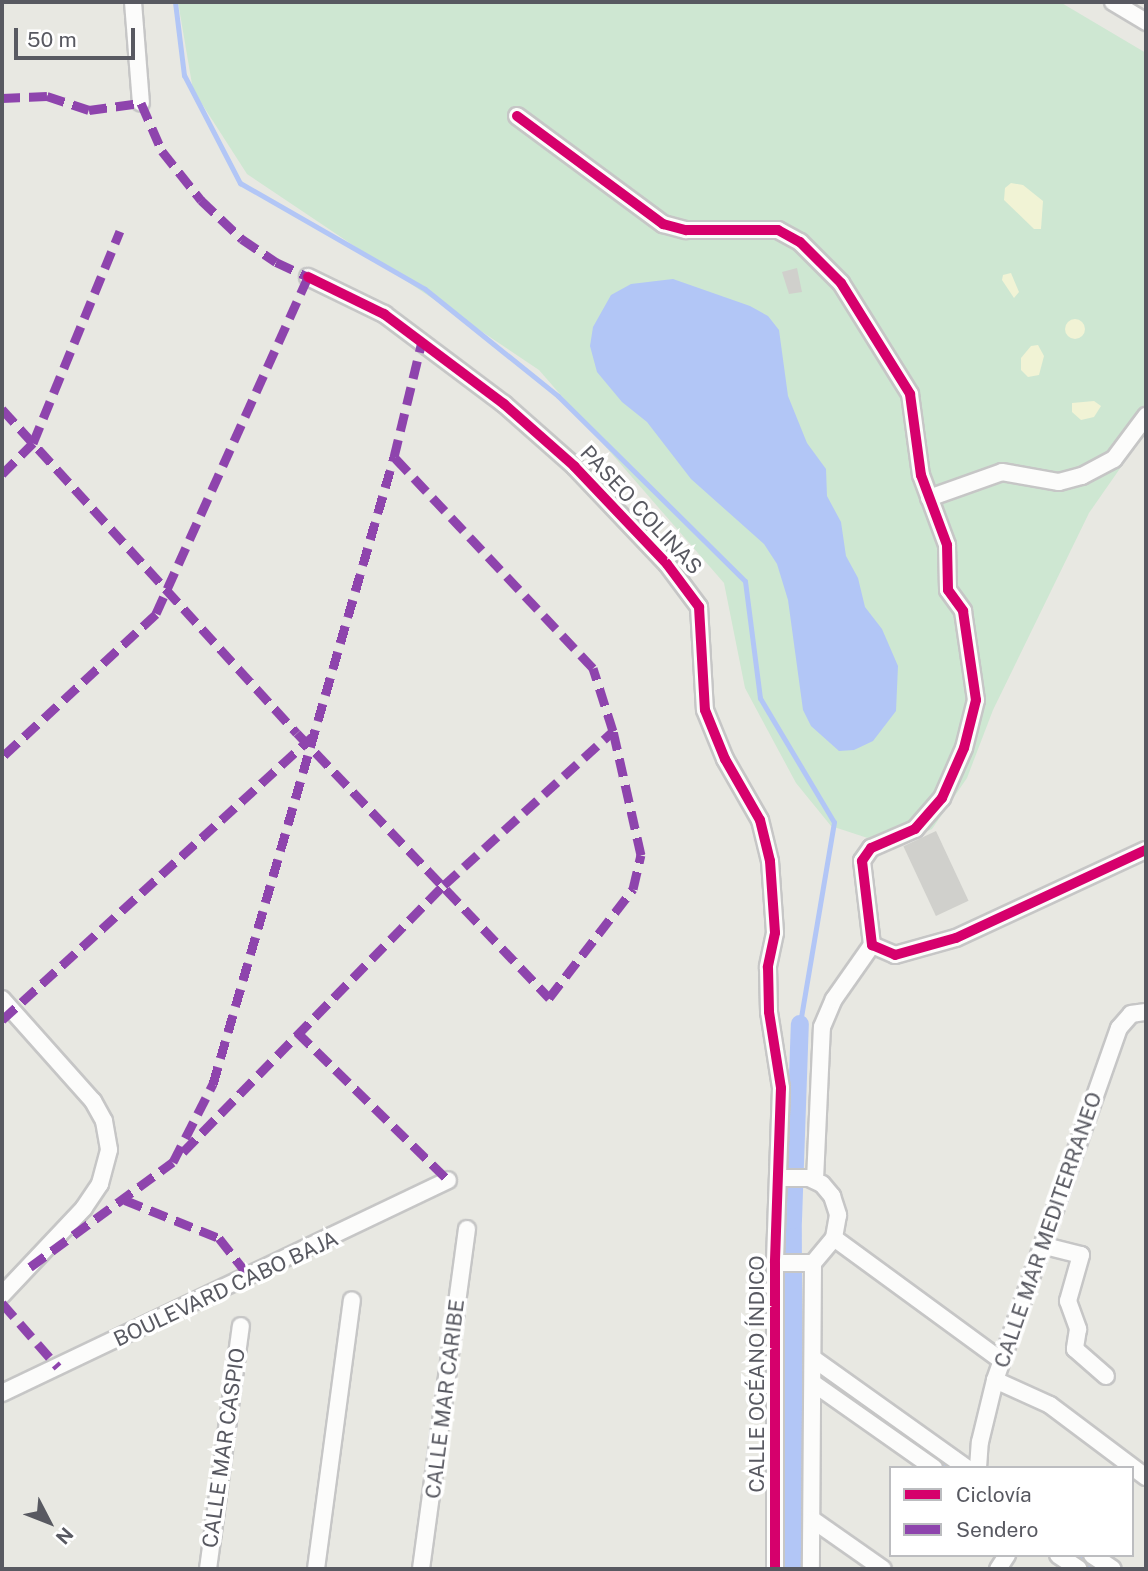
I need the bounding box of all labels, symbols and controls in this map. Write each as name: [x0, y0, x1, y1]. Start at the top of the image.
scale bar: [18, 14, 138, 58]
text: 50 m: [27, 27, 77, 52]
street label: PASEO COLINAS: [575, 440, 707, 580]
street label: CALLE MAR MEDITERRANEO: [989, 1089, 1107, 1371]
street label: BOULEVARD CABO BAJA: [110, 1226, 342, 1352]
street label: CALLE OCÉANO ÍNDICO: [744, 1255, 770, 1493]
street label: CALLE MAR CARIBE: [420, 1298, 470, 1500]
street label: CALLE MAR CASPIO: [197, 1346, 251, 1550]
legend: [889, 1466, 1134, 1557]
text: Ciclovía: [956, 1482, 1032, 1507]
north arrow: [14, 1487, 84, 1557]
text: Sendero: [956, 1517, 1038, 1542]
text: N: [51, 1523, 78, 1549]

